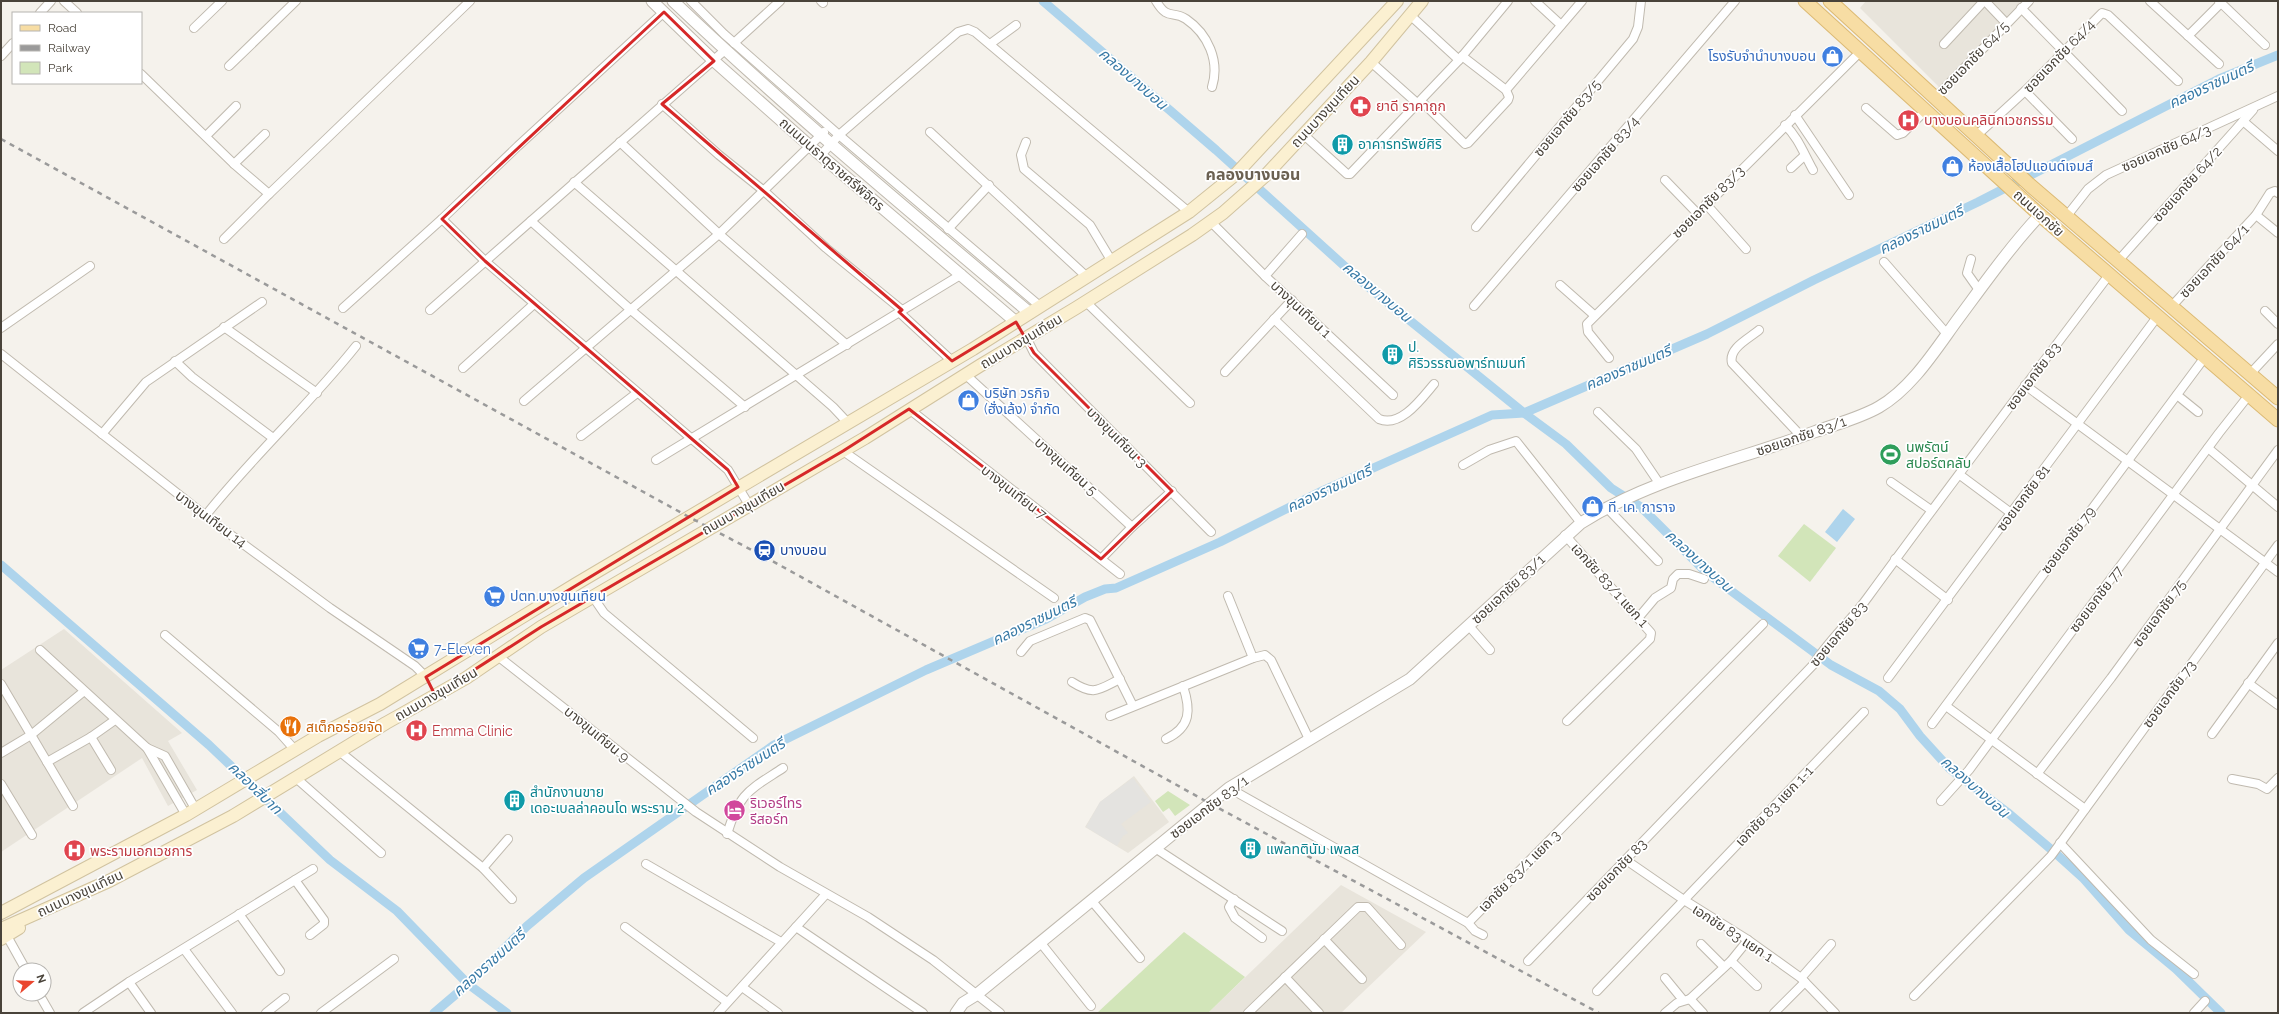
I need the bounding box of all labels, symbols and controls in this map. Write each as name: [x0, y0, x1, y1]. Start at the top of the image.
legend: [12, 12, 142, 84]
street label: ซอยเอกชัย 64/4: [2020, 16, 2098, 96]
street label: ซอยเอกชัย 64/5: [1934, 18, 2012, 98]
text: Road: [48, 21, 77, 35]
text: Railway: [48, 41, 91, 55]
shop icon: โรงรับจำนำบางบอน: [1819, 43, 1845, 69]
water label: คลองบางบอน: [1095, 44, 1171, 114]
place label: โรงรับจำนำบางบอน: [1708, 48, 1816, 64]
water label: คลองราชมนตรี: [2166, 56, 2259, 112]
text: Park: [48, 61, 73, 75]
street label: ถนนบางขุนเทียน: [1287, 72, 1363, 151]
street label: ซอยเอกชัย 83/5: [1530, 76, 1604, 160]
pharmacy icon: ยาดี ราคาถูก: [1347, 93, 1373, 119]
place label: ยาดี ราคาถูก: [1376, 98, 1446, 115]
hospital icon: บางบอนคลินิกเวชกรรม: [1896, 107, 1922, 133]
place label: บางบอนคลินิกเวชกรรม: [1924, 112, 2054, 128]
street label: ซอยเอกชัย 83/4: [1568, 113, 1642, 195]
street label: ถนนมนธาตุราชศรีพิจิตร: [776, 114, 888, 215]
street label: ซอยเอกชัย 64/3: [2119, 121, 2213, 175]
building icon: อาคารทรัพย์ศิริ: [1330, 131, 1356, 157]
place label: อาคารทรัพย์ศิริ: [1358, 136, 1442, 152]
street label: ซอยเอกชัย 64/2: [2149, 143, 2225, 225]
shop icon: ห้องเสื้อโฮปแอนด์เจมส์: [1939, 153, 1965, 179]
place label: ห้องเสื้อโฮปแอนด์เจมส์: [1968, 156, 2093, 174]
street label: ซอยเอกชัย 83/3: [1669, 163, 1747, 241]
district label: คลองบางบอน: [1206, 165, 1300, 184]
street label: ถนนเอกชัย: [2011, 186, 2067, 240]
water label: คลองราชมนตรี: [1876, 201, 1968, 258]
street label: ซอยเอกชัย 64/1: [2176, 221, 2252, 301]
water label: คลองบางบอน: [1339, 258, 1416, 327]
street label: บางขุนเทียน 1: [1267, 277, 1335, 342]
street label: ถนนบางขุนเทียน: [977, 310, 1066, 373]
place label: ป. ศิริวรรณอพาร์ทเมนท์: [1408, 339, 1526, 371]
street label: ซอยเอกชัย 83: [2003, 339, 2063, 413]
water label: คลองราชมนตรี: [1582, 341, 1676, 394]
building icon: ป. ศิริวรรณอพาร์ทเมนท์: [1379, 342, 1405, 368]
place label: บริษัท วรกิจ (ฮั่งเล้ง) จำกัด: [984, 385, 1060, 417]
shop icon: บริษัท วรกิจ (ฮั่งเล้ง) จำกัด: [956, 388, 982, 414]
street label: บางขุนเทียน 3: [1083, 404, 1150, 471]
street label: ซอยเอกชัย 83/1: [1754, 413, 1848, 459]
street label: บางขุนเทียน 5: [1031, 434, 1101, 499]
place label: นพรัตน์ สปอร์ตคลับ: [1906, 439, 1971, 471]
sports icon: นพรัตน์ สปอร์ตคลับ: [1877, 442, 1903, 468]
water label: คลองราชมนตรี: [1284, 460, 1377, 516]
street label: บางขุนเทียน 7: [978, 462, 1050, 524]
street label: ซอยเอกชัย 81: [1993, 462, 2053, 534]
street label: ถนนบางขุนเทียน: [699, 478, 788, 539]
street label: บางขุนเทียน 14: [172, 487, 250, 552]
shop icon: ที. เค. การาจ: [1580, 494, 1606, 520]
place label: ที. เค. การาจ: [1608, 499, 1676, 515]
street label: ซอยเอกชัย 79: [2038, 503, 2098, 577]
water label: คลองบางบอน: [1662, 526, 1737, 596]
station icon: บางบอน: [752, 537, 778, 563]
street label: เอกชัย 83/1 แยก 1: [1568, 540, 1652, 630]
place label: บางบอน: [780, 542, 827, 558]
street label: ซอยเอกชัย 83/1: [1468, 551, 1548, 627]
street label: ซอยเอกชัย 77: [2066, 562, 2127, 635]
street label: ซอยเอกชัย 75: [2129, 576, 2189, 650]
supermarket icon: ปตท.บางขุนเทียน: [482, 583, 508, 609]
place label: ปตท.บางขุนเทียน: [510, 588, 606, 605]
water label: คลองราชมนตรี: [989, 592, 1081, 649]
street label: ซอยเอกชัย 83: [1806, 598, 1870, 670]
supermarket icon: 7-Eleven: [405, 636, 431, 662]
place label: 7-Eleven: [434, 641, 491, 657]
street label: ซอยเอกชัย 73: [2139, 657, 2199, 731]
street label: ถนนบางขุนเทียน: [392, 664, 481, 725]
street label: บางขุนเทียน 9: [561, 703, 633, 766]
restaurant icon: สเต็กอร่อยจัด: [277, 714, 303, 740]
hospital icon: Emma Clinic: [403, 718, 429, 744]
place label: สเต็กอร่อยจัด: [306, 719, 383, 735]
place label: Emma Clinic: [432, 723, 513, 739]
water label: คลองราชมนตรี: [702, 733, 791, 799]
water label: คลองบางบอน: [1937, 752, 2013, 822]
water label: คลองสี่บาท: [225, 757, 287, 818]
street label: เอกชัย 83 แยก 1-1: [1732, 763, 1816, 849]
street label: ซอยเอกชัย 83/1: [1167, 772, 1251, 842]
place label: สำนักงานขาย เดอะเบลล่าคอนโด พระราม 2: [530, 784, 684, 816]
building icon: สำนักงานขาย เดอะเบลล่าคอนโด พระราม 2: [502, 787, 528, 813]
place label: ริเวอร์ไทร รีสอร์ท: [750, 795, 802, 827]
hotel icon: ริเวอร์ไทร รีสอร์ท: [722, 798, 748, 824]
street label: เอกชัย 83/1 แยก 3: [1475, 827, 1563, 915]
building icon: แพลทตินัม เพลส: [1237, 836, 1263, 862]
street label: ซอยเอกชัย 83: [1582, 836, 1650, 904]
hospital icon: พระรามเอกเวชการ: [62, 838, 88, 864]
place label: แพลทตินัม เพลส: [1266, 841, 1359, 857]
place label: พระรามเอกเวชการ: [90, 843, 192, 859]
street label: ถนนบางขุนเทียน: [34, 866, 126, 921]
street label: เอกชัย 83 แยก 1: [1690, 901, 1776, 965]
water label: คลองราชมนตรี: [449, 924, 531, 1000]
north arrow: [12, 962, 52, 1002]
text: N: [33, 973, 48, 985]

